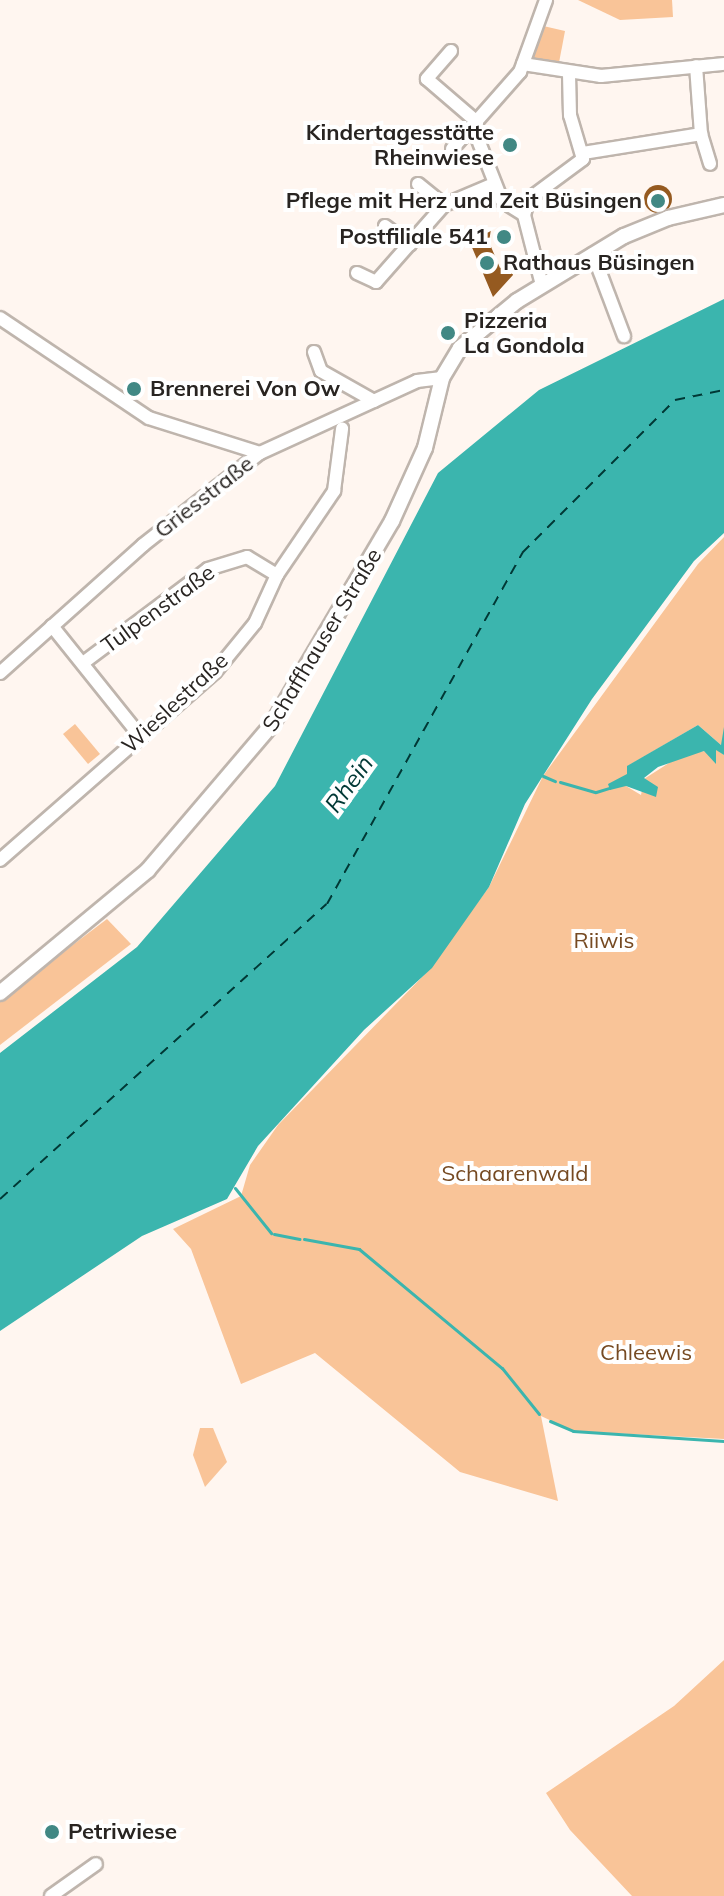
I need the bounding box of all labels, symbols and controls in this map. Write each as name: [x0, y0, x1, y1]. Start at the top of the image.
place label: Kindertagesstätte Rheinwiese: [306, 119, 494, 170]
marker: Kindertagesstätte Rheinwiese: [501, 136, 519, 154]
place label: Pflege mit Herz und Zeit Büsingen: [286, 188, 642, 214]
marker: Pflege mit Herz und Zeit Büsingen: [649, 192, 667, 210]
place label: Postfiliale 541: [339, 224, 488, 250]
marker: Postfiliale 541: [495, 228, 513, 246]
place label: Rathaus Büsingen: [503, 250, 695, 276]
marker: Rathaus Büsingen: [478, 254, 496, 272]
place label: Pizzeria La Gondola: [464, 307, 585, 358]
marker: Pizzeria La Gondola: [439, 324, 457, 342]
place label: Brennerei Von Ow: [150, 376, 340, 402]
marker: Brennerei Von Ow: [125, 380, 143, 398]
street label: Griesstraße: [150, 450, 258, 544]
street label: Schaffhauser Straße: [257, 544, 387, 736]
street label: Tulpenstraße: [96, 559, 220, 659]
street label: Wieslestraße: [117, 647, 233, 759]
water label: Rhein: [319, 750, 379, 818]
park label: Riiwis: [574, 928, 634, 954]
park label: Schaarenwald: [441, 1161, 589, 1187]
park label: Chleewis: [600, 1340, 692, 1366]
place label: Petriwiese: [68, 1819, 177, 1845]
marker: Petriwiese: [43, 1823, 61, 1841]

